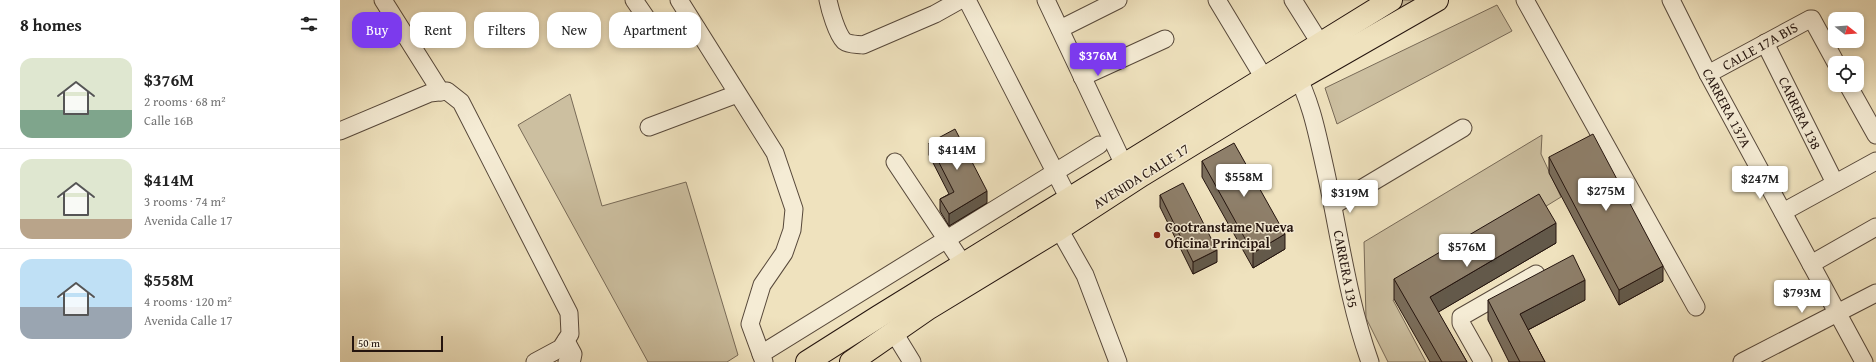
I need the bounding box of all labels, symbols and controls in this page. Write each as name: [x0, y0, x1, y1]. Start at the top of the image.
text: 8 homes: [20, 12, 82, 37]
chip: Buy: [352, 12, 402, 48]
chip: Rent: [410, 12, 466, 48]
chip: Filters: [474, 12, 539, 48]
chip: New: [547, 12, 601, 48]
chip: Apartment: [609, 12, 701, 48]
north arrow: [1828, 12, 1864, 48]
map controls: [1828, 12, 1864, 92]
icon: filters: [298, 13, 320, 35]
street label: CALLE 17A BIS: [1719, 17, 1802, 75]
pin: $376M: [1070, 43, 1126, 77]
text: $376M: [1079, 46, 1117, 65]
button: locate: [1828, 56, 1864, 92]
street label: CARRERA 137A: [1698, 65, 1757, 152]
text: $376M: [144, 67, 194, 92]
street label: CARRERA 138: [1774, 73, 1826, 153]
icon: home: [52, 74, 100, 122]
text: 2 rooms · 68 m²: [144, 92, 226, 111]
text: Calle 16B: [144, 111, 193, 130]
pin: $414M: [929, 137, 985, 171]
street label: AVENIDA CALLE 17: [1089, 138, 1193, 214]
text: $414M: [938, 140, 976, 159]
pin: $558M: [1216, 164, 1272, 198]
pin: $247M: [1732, 166, 1788, 200]
text: $414M: [144, 167, 194, 192]
text: $558M: [1225, 167, 1263, 186]
text: $247M: [1741, 169, 1779, 188]
icon: home: [52, 175, 100, 223]
pin: $275M: [1578, 178, 1634, 212]
pin: $319M: [1322, 180, 1378, 214]
text: $275M: [1587, 181, 1625, 200]
text: $319M: [1331, 183, 1369, 202]
text: 3 rooms · 74 m²: [144, 192, 226, 211]
text: Avenida Calle 17: [144, 211, 232, 230]
place label: Cootranstame Nueva Oficina Principal: [1165, 217, 1294, 253]
street label: CARRERA 135: [1329, 228, 1363, 310]
marker: Cootranstame Nueva Oficina Principal: [1152, 230, 1162, 240]
pin: $576M: [1439, 234, 1495, 268]
text: $576M: [1448, 237, 1486, 256]
text: $558M: [144, 267, 194, 292]
icon: home: [52, 275, 100, 323]
pin: $793M: [1774, 280, 1830, 314]
text: $793M: [1783, 283, 1821, 302]
text: 4 rooms · 120 m²: [144, 292, 232, 311]
text: Avenida Calle 17: [144, 311, 232, 330]
scale bar: [352, 334, 443, 353]
text: 50 m: [358, 335, 380, 351]

